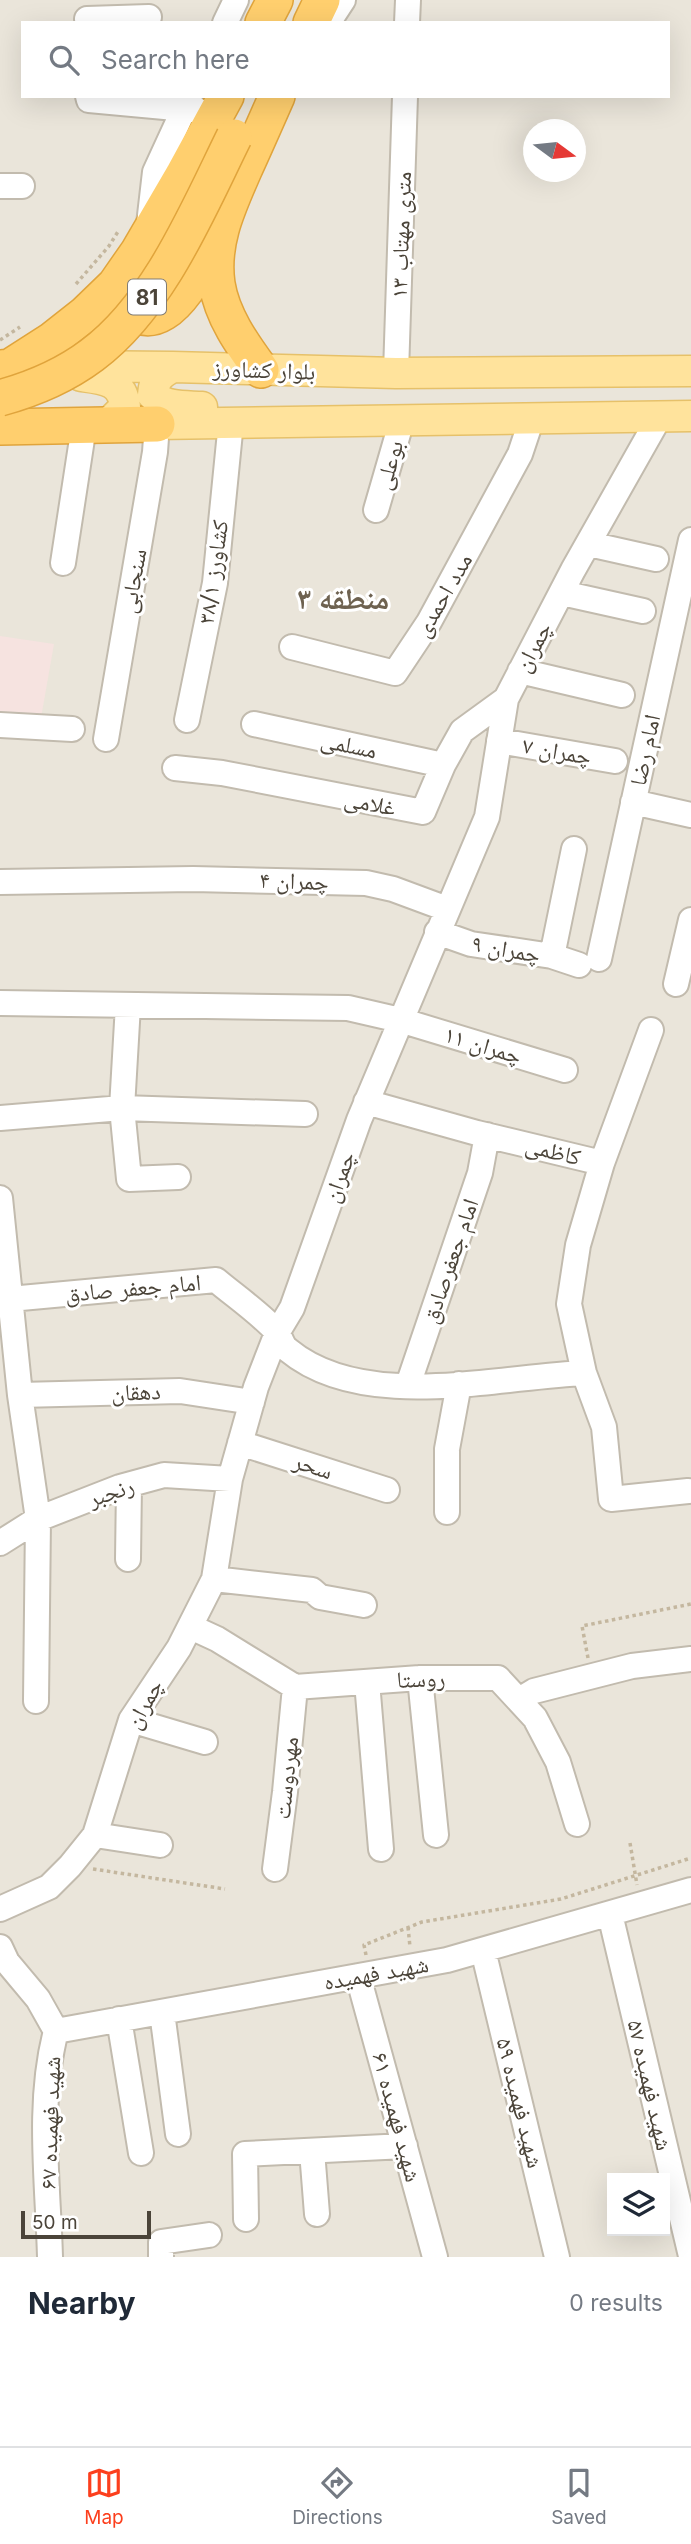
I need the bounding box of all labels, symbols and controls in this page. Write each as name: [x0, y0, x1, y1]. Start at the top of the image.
search box: [21, 21, 670, 98]
icon: search: [45, 41, 83, 79]
text: Search here: [101, 44, 250, 75]
north arrow: [523, 119, 586, 182]
street label: ۱۳ متری مهتاب: [385, 171, 417, 299]
road number: 81: [128, 280, 166, 314]
street label: بلوار کشاورز: [211, 354, 316, 386]
street label: بوعلی: [369, 437, 409, 493]
street label: کشاورز ۳۸/۱: [192, 518, 234, 626]
street label: سنجابی: [114, 547, 152, 615]
street label: مدد احمدی: [408, 548, 478, 642]
district label: منطقه ۳: [297, 580, 389, 616]
street label: چمران: [508, 617, 558, 677]
street label: امام رضا: [624, 712, 668, 789]
street label: مسلمی: [318, 725, 380, 765]
street label: چمران ۷: [521, 731, 593, 771]
street label: غلامی: [342, 784, 399, 822]
street label: چمران ۴: [259, 866, 329, 896]
street label: چمران ۹: [470, 929, 542, 969]
street label: چمران ۱۱: [441, 1020, 525, 1070]
street label: کاظمی: [523, 1131, 584, 1171]
street label: چمران: [317, 1148, 361, 1206]
street label: امام جعفرصادق: [416, 1195, 486, 1328]
street label: امام جعفر صادق: [64, 1268, 202, 1310]
street label: دهقان: [111, 1377, 161, 1407]
street label: سحر: [289, 1446, 336, 1485]
street label: رنجبر: [83, 1471, 138, 1513]
street label: روستا: [396, 1664, 446, 1694]
street label: چمران: [119, 1674, 169, 1734]
street label: مهردوست: [268, 1735, 304, 1821]
street label: شهید فهمیده: [321, 1950, 431, 1996]
street label: شهید فهمیده ۵۷: [621, 2017, 679, 2153]
street label: شهید فهمیده ۵۹: [490, 2035, 550, 2171]
street label: شهید فهمیده ۶۱: [366, 2049, 428, 2185]
street label: شهید فهمیده ۶۷: [34, 2056, 66, 2190]
map controls: [607, 2173, 670, 2236]
button: layers: [607, 2173, 670, 2236]
scale bar: [21, 2208, 150, 2240]
text: 50 m: [32, 2211, 78, 2234]
text: Nearby: [28, 2285, 136, 2321]
text: 0 results: [569, 2289, 663, 2317]
tab: Map: [84, 2464, 124, 2529]
tab: Directions: [292, 2464, 383, 2529]
tab: Saved: [551, 2464, 607, 2529]

